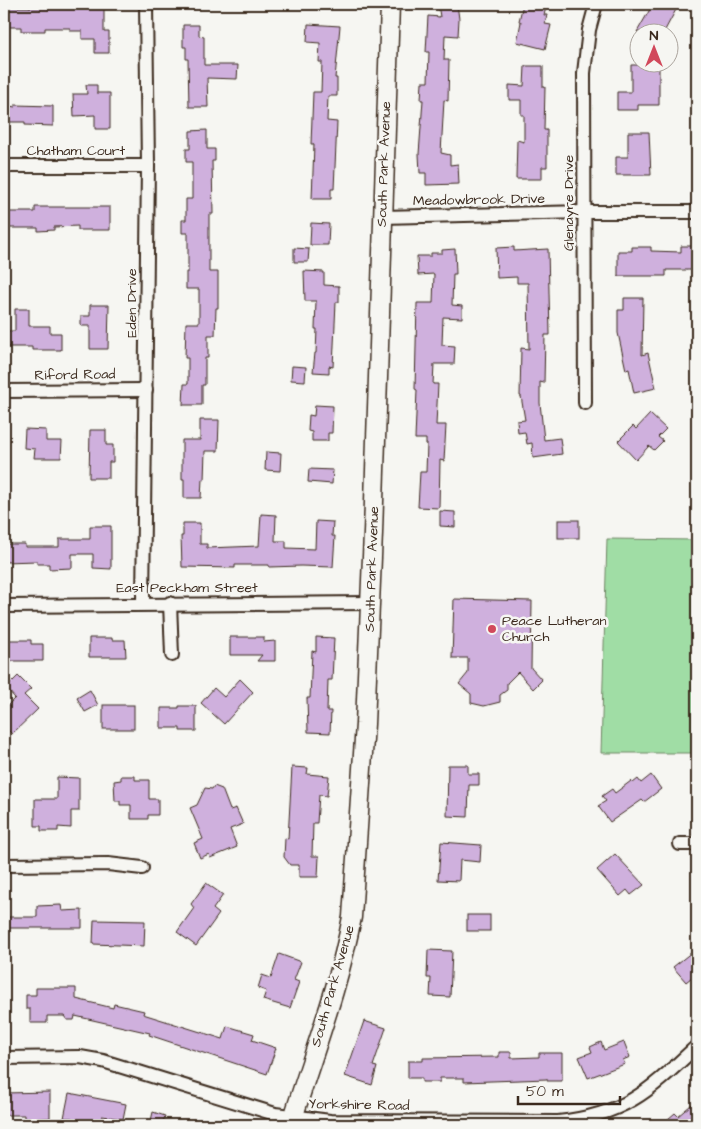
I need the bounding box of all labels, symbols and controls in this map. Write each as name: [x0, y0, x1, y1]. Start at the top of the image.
north arrow: [628, 22, 678, 72]
text: N: [650, 26, 659, 46]
street label: South Park Avenue: [372, 100, 396, 227]
street label: Chatham Court: [27, 141, 126, 161]
street label: Glenayre Drive: [559, 155, 579, 251]
street label: Meadowbrook Drive: [413, 189, 546, 211]
street label: Eden Drive: [122, 268, 142, 338]
street label: Riford Road: [34, 364, 116, 386]
street label: South Park Avenue: [360, 505, 384, 632]
street label: East Peckham Street: [116, 578, 258, 598]
place label: Peace Lutheran Church: [502, 611, 606, 647]
marker: Peace Lutheran Church: [486, 623, 498, 635]
street label: South Park Avenue: [306, 922, 360, 1049]
scale bar: [518, 1074, 621, 1106]
text: 50 m: [526, 1081, 564, 1102]
street label: Yorkshire Road: [308, 1094, 410, 1116]

